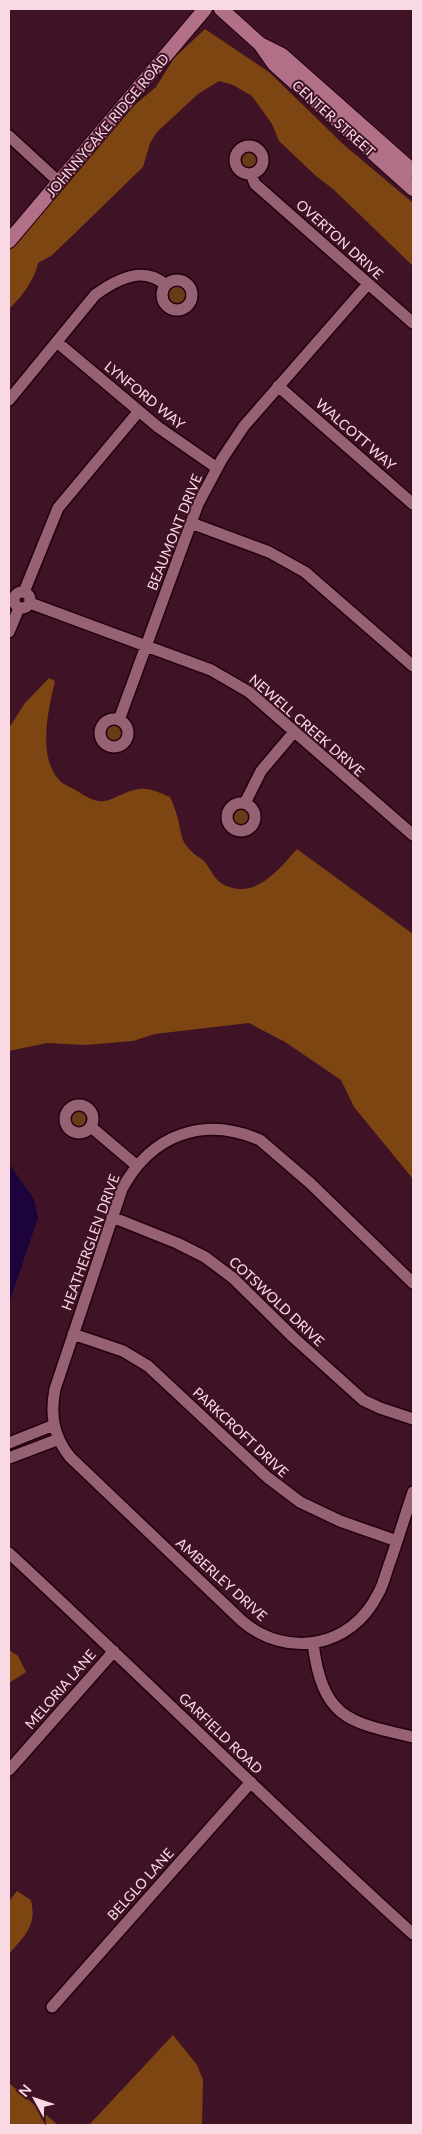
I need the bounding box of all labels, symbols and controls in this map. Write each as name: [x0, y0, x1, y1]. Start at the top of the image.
street label: JOHNNYCAKE RIDGE ROAD: [42, 50, 172, 200]
street label: CENTER STREET: [289, 76, 380, 160]
street label: OVERTON DRIVE: [293, 195, 387, 283]
street label: LYNFORD WAY: [101, 357, 189, 433]
street label: WALCOTT WAY: [312, 395, 400, 474]
street label: BEAUMONT DRIVE: [143, 471, 205, 593]
street label: NEWELL CREEK DRIVE: [246, 670, 368, 780]
street label: HEATHERGLEN DRIVE: [57, 1172, 123, 1312]
street label: COTSWOLD DRIVE: [226, 1253, 328, 1349]
street label: PARKCROFT DRIVE: [190, 1383, 292, 1481]
street label: AMBERLEY DRIVE: [173, 1534, 271, 1624]
street label: MELORIA LANE: [21, 1646, 99, 1732]
street label: GARFIELD ROAD: [176, 1689, 266, 1777]
street label: BELGLO LANE: [103, 1844, 177, 1924]
north arrow: [10, 2074, 60, 2124]
text: N: [15, 2081, 35, 2100]

